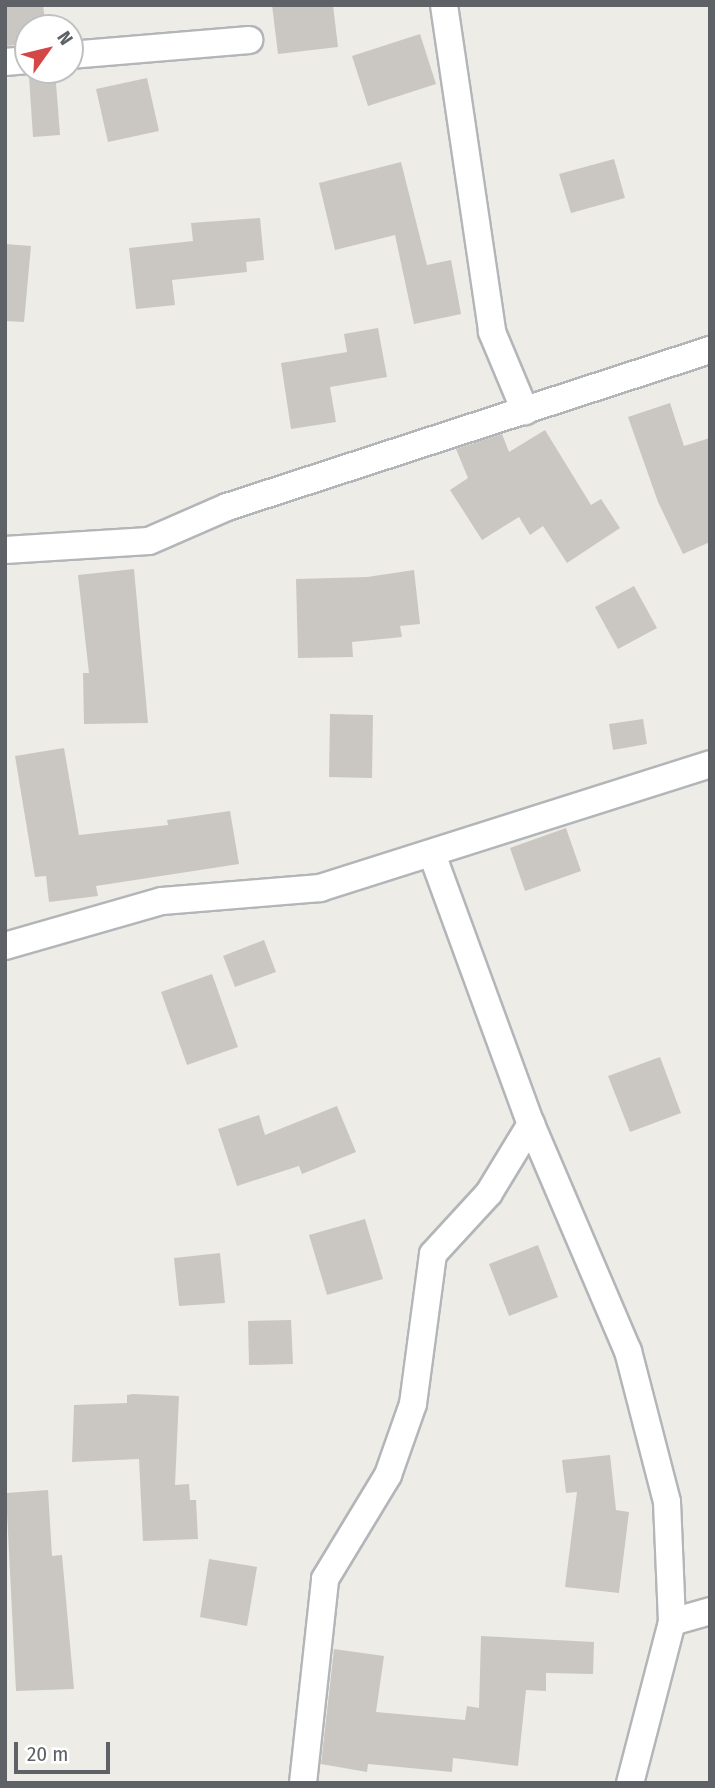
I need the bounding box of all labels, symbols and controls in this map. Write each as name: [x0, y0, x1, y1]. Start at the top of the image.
north arrow: [14, 14, 84, 84]
text: N: [52, 27, 78, 49]
scale bar: [18, 1728, 114, 1772]
text: 20 m: [27, 1741, 68, 1767]

